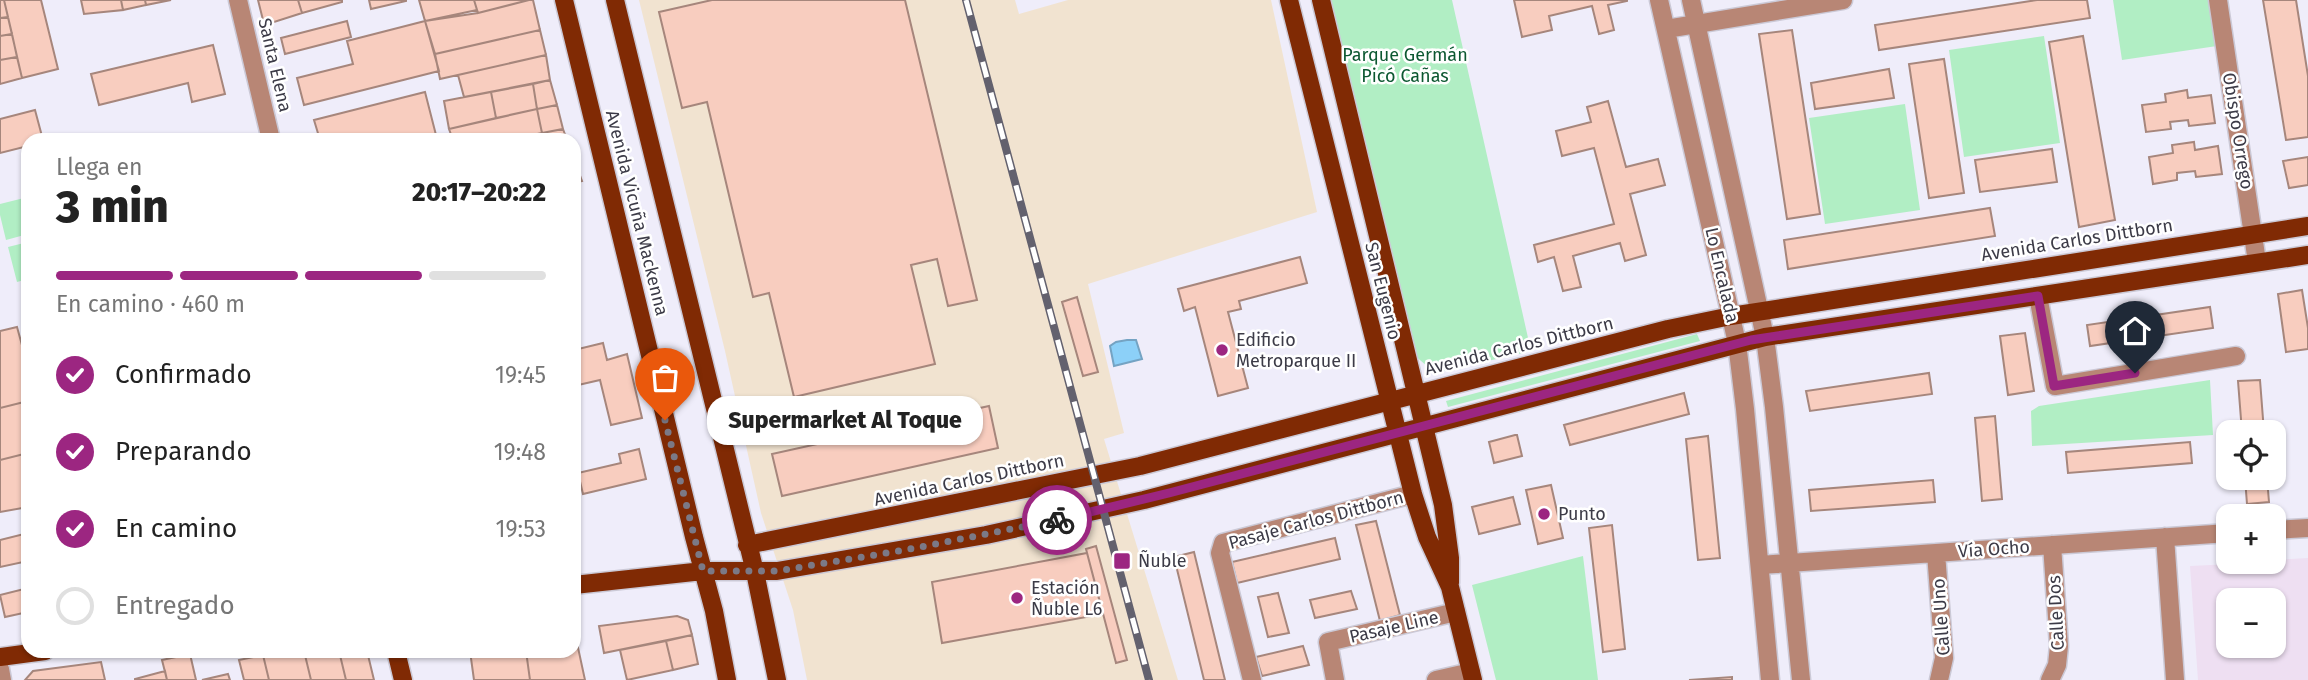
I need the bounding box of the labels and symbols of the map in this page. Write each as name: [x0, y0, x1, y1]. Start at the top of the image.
street label: Santa Elena: [253, 16, 297, 114]
park label: Parque Germán Picó Cañas: [1342, 44, 1468, 87]
street label: Obispo Orrego: [2218, 71, 2258, 191]
street label: Avenida Vicuña Mackenna: [601, 108, 673, 318]
street label: Avenida Carlos Dittborn: [1980, 214, 2174, 266]
street label: Lo Encalada: [1700, 225, 1744, 325]
street label: San Eugenio: [1360, 240, 1406, 342]
pin: [2105, 301, 2165, 373]
street label: Avenida Carlos Dittborn: [1422, 312, 1616, 380]
place label: Edificio Metroparque II: [1236, 329, 1356, 372]
marker: Edificio Metroparque II: [1214, 342, 1230, 358]
pin: [635, 348, 695, 420]
callout: Supermarket Al Toque: [707, 396, 984, 444]
street label: Avenida Carlos Dittborn: [872, 449, 1066, 511]
courier: [1022, 485, 1092, 555]
street label: Pasaje Carlos Dittborn: [1226, 486, 1406, 554]
place label: Punto: [1558, 503, 1606, 525]
marker: Punto: [1536, 506, 1552, 522]
street label: Vía Ocho: [1957, 536, 2031, 562]
place label: Ñuble: [1138, 549, 1186, 572]
marker: Ñuble: [1112, 551, 1132, 571]
street label: Calle Dos: [2043, 575, 2069, 651]
place label: Estación Ñuble L6: [1031, 577, 1102, 620]
street label: Calle Uno: [1927, 578, 1955, 656]
marker: Estación Ñuble L6: [1009, 590, 1025, 606]
street label: Pasaje Line: [1347, 606, 1441, 648]

